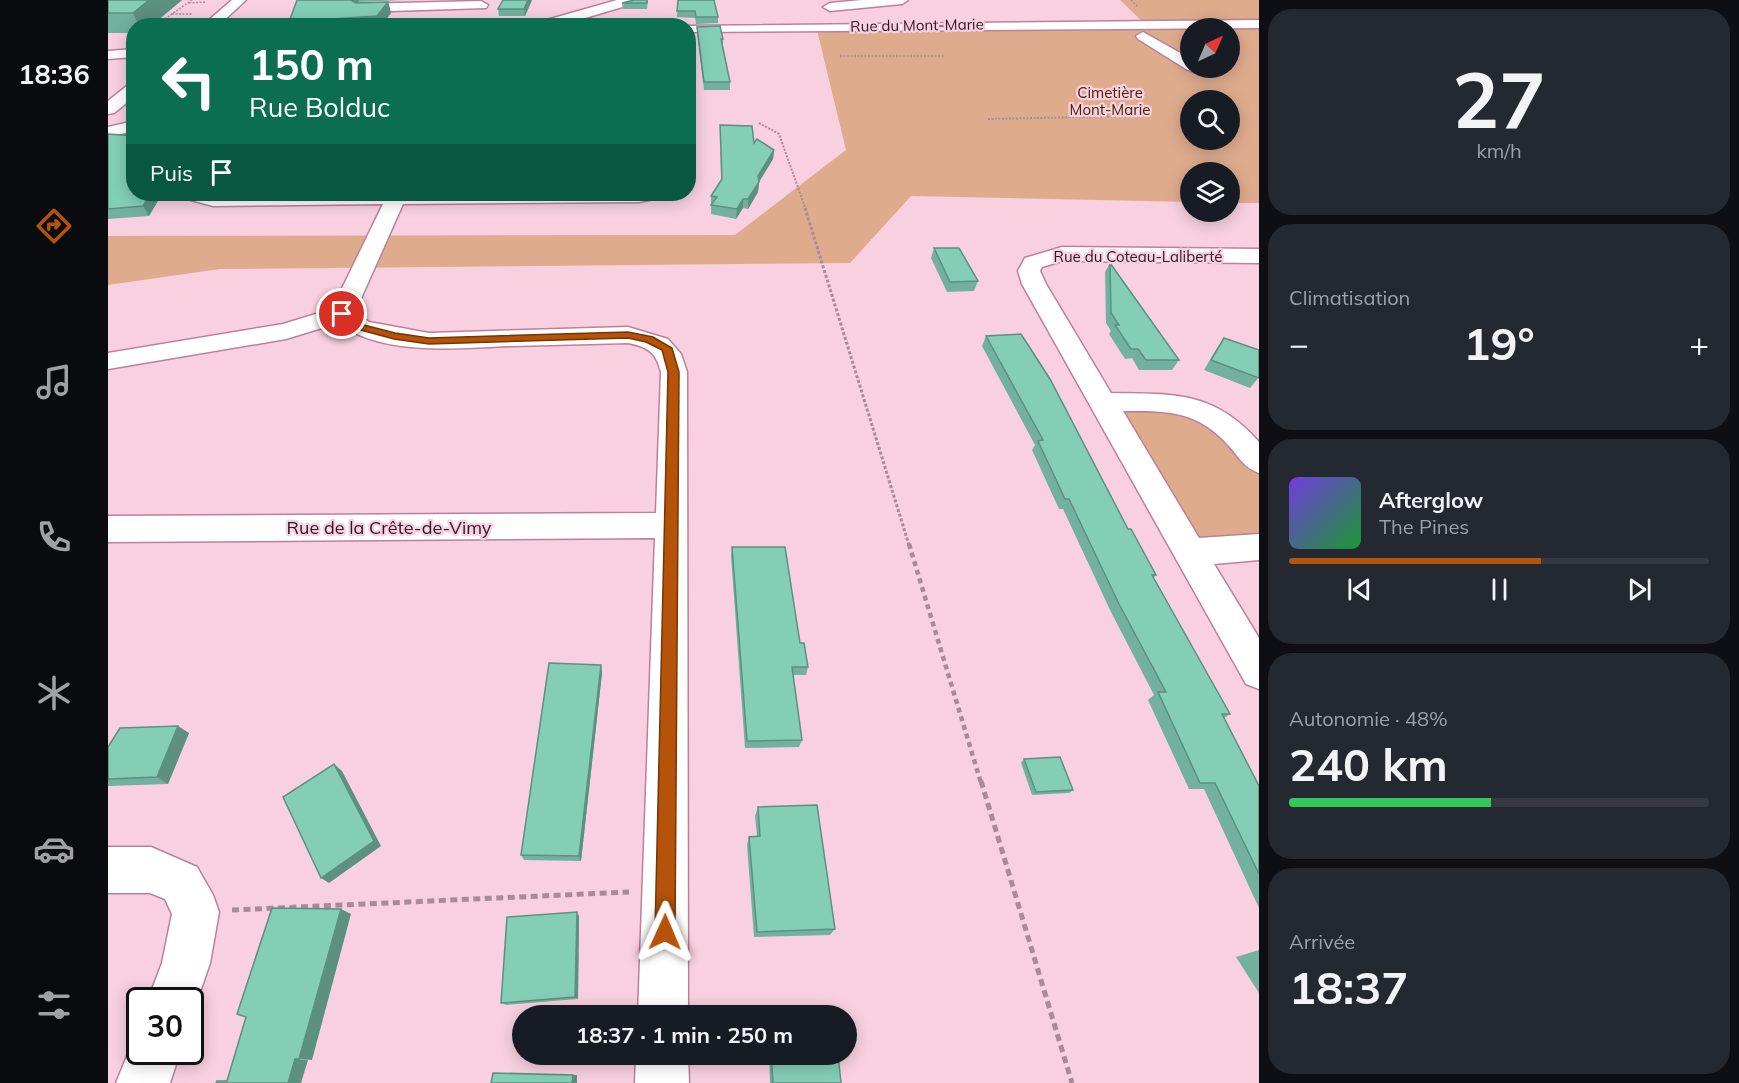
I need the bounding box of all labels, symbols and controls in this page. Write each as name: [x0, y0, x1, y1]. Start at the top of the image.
street label: Rue du Mont-Marie: [850, 14, 984, 36]
north arrow: [1180, 18, 1240, 78]
map controls: [1180, 18, 1240, 222]
text: 150 m: [249, 38, 374, 91]
icon: left: [150, 42, 228, 120]
text: 27: [1452, 50, 1546, 148]
text: 18:36: [18, 57, 90, 91]
park label: Cimetière Mont-Marie: [1070, 83, 1150, 119]
text: Rue Bolduc: [249, 90, 390, 124]
button: search: [1180, 90, 1240, 150]
text: km/h: [1476, 138, 1522, 163]
icon: arrive: [205, 156, 238, 189]
text: Puis: [150, 159, 193, 187]
button: layers: [1180, 162, 1240, 222]
icon: directions: [33, 205, 75, 247]
street label: Rue du Coteau-Laliberté: [1054, 247, 1222, 266]
text: Climatisation: [1289, 285, 1410, 310]
pin: [316, 288, 367, 339]
icon: arrive: [325, 297, 358, 330]
text: 19°: [1463, 315, 1535, 371]
text: −: [1289, 323, 1309, 364]
text: +: [1689, 323, 1709, 364]
icon: music: [33, 361, 75, 403]
text: Afterglow: [1379, 486, 1483, 514]
text: The Pines: [1379, 514, 1469, 539]
icon: phone: [33, 516, 75, 558]
street label: Rue de la Crête-de-Vimy: [287, 516, 492, 539]
icon: previous: [1343, 573, 1376, 606]
icon: pause: [1483, 573, 1516, 606]
icon: next: [1623, 573, 1656, 606]
icon: climate: [33, 672, 75, 714]
text: Autonomie · 48%: [1289, 706, 1448, 731]
text: 240 km: [1289, 736, 1448, 792]
icon: car: [33, 828, 75, 870]
position arrow: [633, 900, 697, 964]
text: Arrivée: [1289, 929, 1355, 954]
text: 18:37: [1289, 959, 1408, 1015]
icon: filters: [33, 984, 75, 1026]
speed limit sign: 30: [126, 987, 204, 1065]
text: 18:37 · 1 min · 250 m: [576, 1021, 793, 1049]

